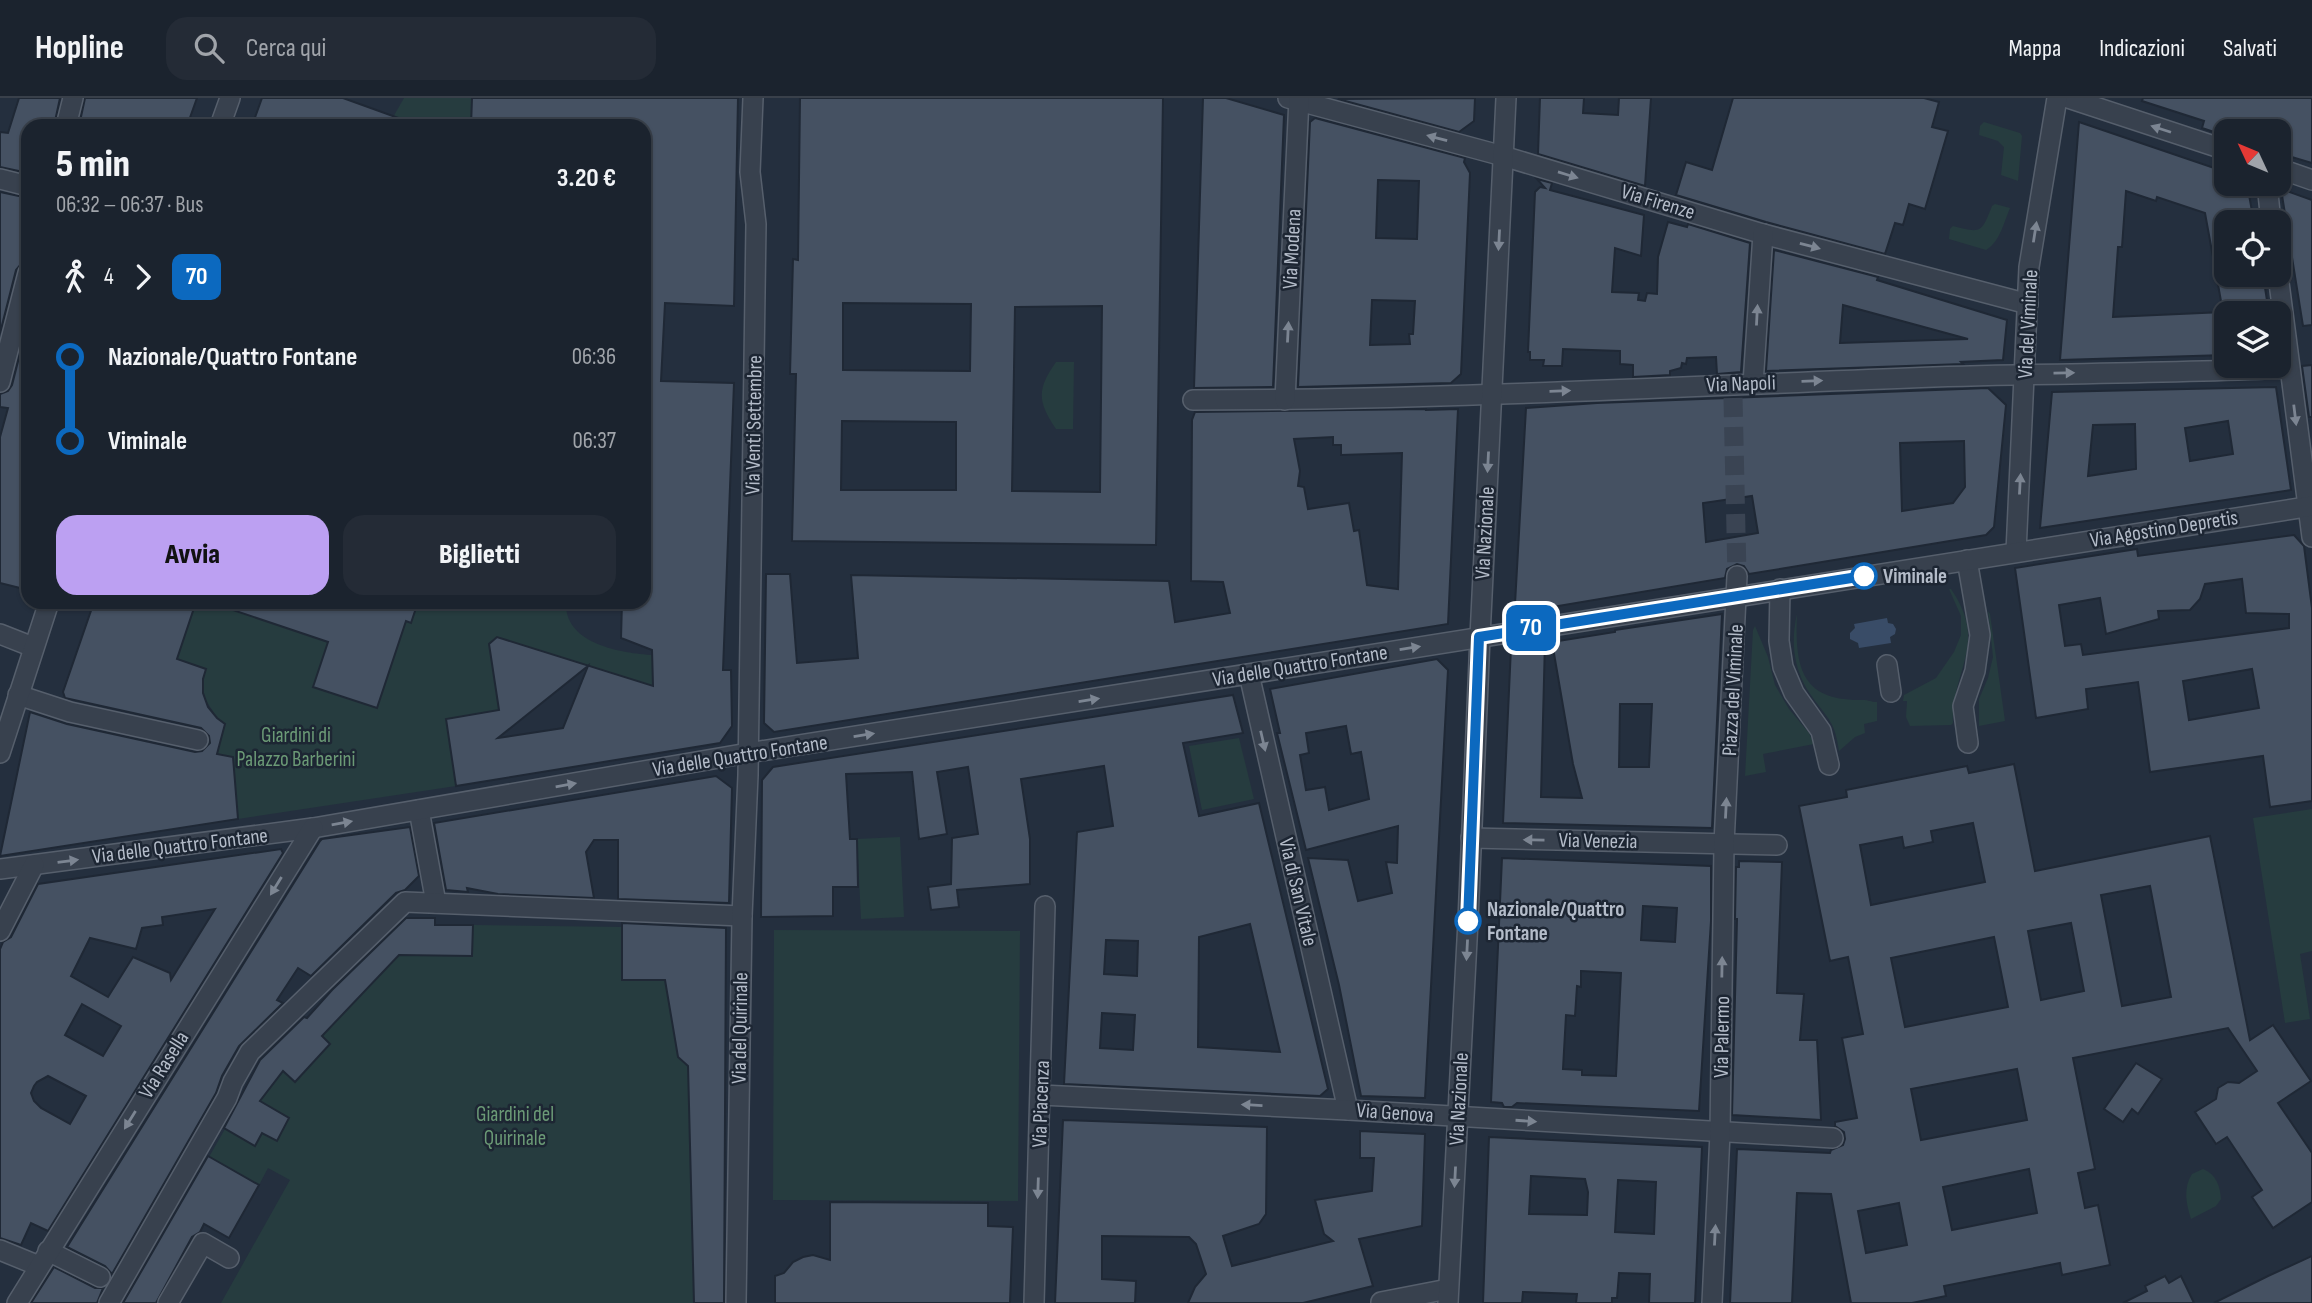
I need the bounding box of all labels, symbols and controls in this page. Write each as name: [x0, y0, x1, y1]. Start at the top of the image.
search box: [166, 17, 656, 80]
text: Hopline: [35, 28, 124, 68]
icon: search: [190, 29, 228, 67]
text: Cerca qui: [246, 33, 326, 64]
text: Mappa: [2009, 34, 2061, 63]
text: Indicazioni: [2099, 34, 2185, 63]
text: Salvati: [2223, 34, 2277, 63]
north arrow: [2214, 119, 2291, 196]
map controls: [2214, 119, 2291, 378]
one-way arrow: [2151, 123, 2172, 134]
one-way arrow: [1426, 132, 1448, 143]
text: 5 min: [56, 142, 130, 187]
text: 3.20 €: [557, 163, 616, 194]
one-way arrow: [1558, 171, 1579, 181]
street label: Via Firenze: [1618, 179, 1698, 225]
text: 06:32 – 06:37 · Bus: [56, 191, 203, 219]
street label: Via Modena: [1277, 208, 1307, 290]
button: locate: [2214, 210, 2291, 287]
one-way arrow: [2030, 221, 2041, 243]
one-way arrow: [1493, 229, 1504, 251]
one-way arrow: [1799, 241, 1821, 252]
icon: walk: [56, 258, 94, 296]
icon: forward: [124, 258, 162, 296]
text: 70: [186, 262, 207, 291]
text: 4: [104, 263, 114, 291]
street label: Via del Viminale: [2013, 269, 2043, 379]
button: layers: [2214, 301, 2291, 378]
one-way arrow: [1751, 304, 1762, 326]
one-way arrow: [1283, 320, 1294, 342]
text: Nazionale/Quattro Fontane: [108, 342, 357, 373]
text: 06:36: [572, 343, 616, 371]
street label: Via Venti Settembre: [740, 355, 768, 495]
one-way arrow: [2053, 367, 2075, 378]
street label: Via Napoli: [1706, 370, 1776, 398]
one-way arrow: [1801, 376, 1823, 387]
one-way arrow: [1549, 386, 1571, 397]
one-way arrow: [2290, 405, 2301, 427]
text: Viminale: [108, 426, 187, 457]
text: 06:37: [572, 427, 616, 455]
one-way arrow: [1483, 451, 1494, 473]
one-way arrow: [2015, 473, 2026, 495]
street label: Via Nazionale: [1470, 486, 1500, 580]
street label: Via Agostino Depretis: [2088, 505, 2240, 553]
button: Avvia: [56, 515, 329, 595]
button: Biglietti: [343, 515, 616, 595]
marker: Viminale: [1851, 563, 1877, 589]
place label: Viminale: [1883, 564, 1947, 589]
line badge: 70: [1500, 605, 1562, 651]
text: 70: [1520, 613, 1542, 642]
street label: Piazza del Viminale: [1717, 623, 1749, 757]
street label: Via delle Quattro Fontane: [1211, 640, 1389, 692]
one-way arrow: [1399, 642, 1421, 653]
one-way arrow: [1078, 694, 1100, 705]
park label: Giardini di Palazzo Barberini: [236, 723, 356, 772]
one-way arrow: [853, 729, 875, 740]
street label: Via delle Quattro Fontane: [651, 730, 829, 782]
one-way arrow: [1258, 730, 1269, 752]
one-way arrow: [555, 779, 577, 790]
one-way arrow: [1721, 796, 1732, 818]
one-way arrow: [331, 817, 353, 828]
street label: Via delle Quattro Fontane: [91, 823, 269, 869]
street label: Via Venezia: [1558, 828, 1638, 854]
one-way arrow: [1522, 834, 1544, 846]
street label: Via di San Vitale: [1273, 835, 1323, 949]
one-way arrow: [57, 855, 79, 866]
one-way arrow: [270, 876, 283, 896]
place label: Nazionale/Quattro Fontane: [1487, 897, 1624, 946]
marker: Nazionale/Quattro Fontane: [1455, 908, 1481, 934]
one-way arrow: [1461, 939, 1472, 961]
one-way arrow: [1717, 956, 1728, 978]
street label: Via del Quirinale: [727, 972, 753, 1084]
street label: Via Palermo: [1709, 996, 1735, 1078]
street label: Via Rasella: [134, 1027, 194, 1103]
street label: Via Nazionale: [1444, 1052, 1474, 1146]
street label: Via Piacenza: [1027, 1060, 1055, 1148]
street label: Via Genova: [1356, 1098, 1434, 1128]
one-way arrow: [1241, 1100, 1263, 1111]
park label: Giardini del Quirinale: [476, 1102, 554, 1151]
one-way arrow: [123, 1111, 136, 1130]
one-way arrow: [1516, 1116, 1538, 1127]
one-way arrow: [1449, 1166, 1460, 1188]
one-way arrow: [1032, 1177, 1044, 1199]
one-way arrow: [1710, 1224, 1721, 1246]

